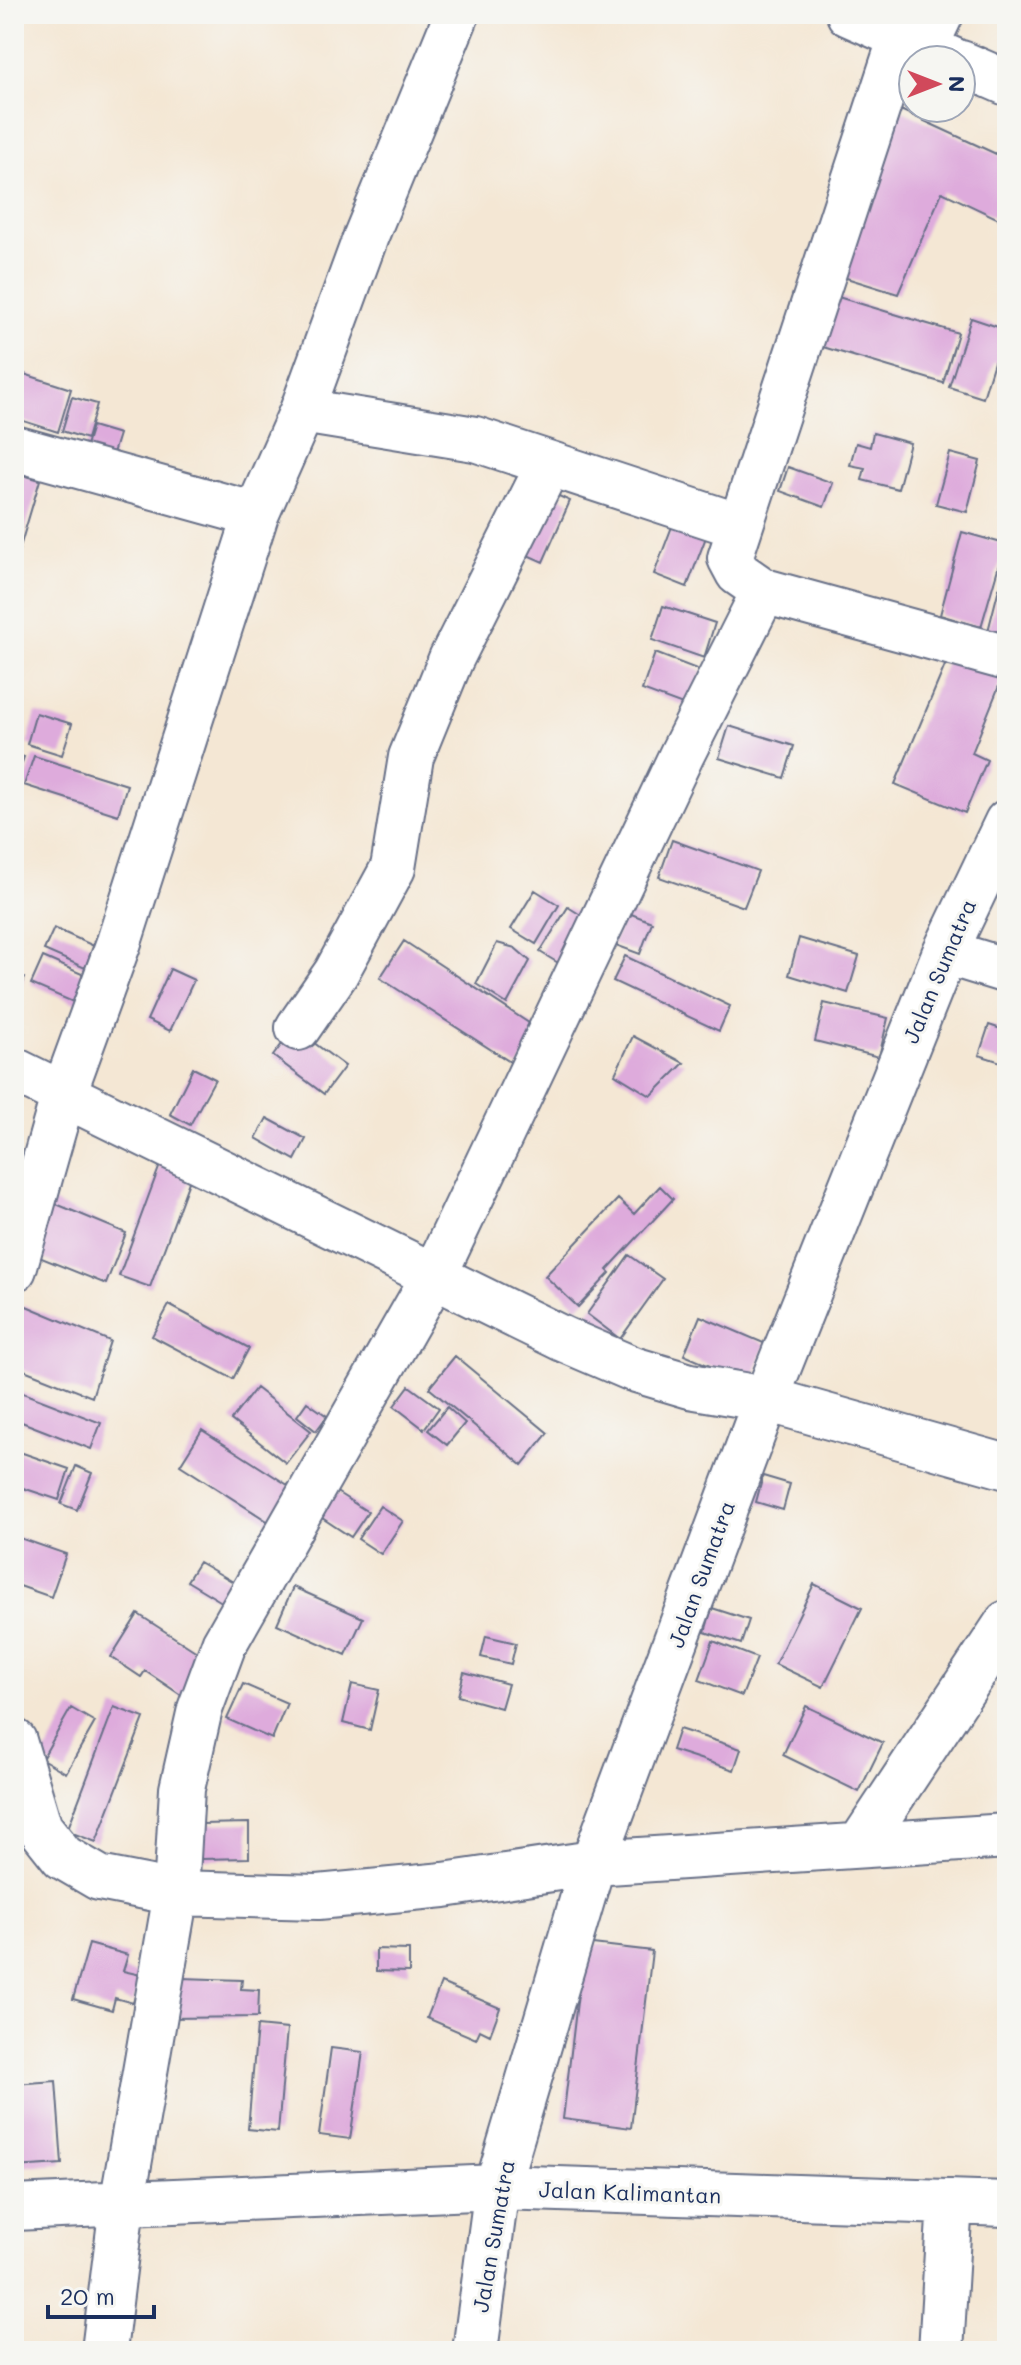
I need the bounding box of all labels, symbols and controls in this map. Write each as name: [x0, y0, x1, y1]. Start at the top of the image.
north arrow: [897, 44, 977, 124]
text: N: [943, 76, 972, 92]
street label: Jalan Sumatra: [895, 894, 983, 1048]
street label: Jalan Sumatra: [661, 1497, 741, 1651]
street label: Jalan Sumatra: [465, 2157, 521, 2315]
street label: Jalan Kalimantan: [538, 2174, 722, 2210]
scale bar: [48, 2269, 154, 2319]
text: 20 m: [60, 2280, 115, 2311]

